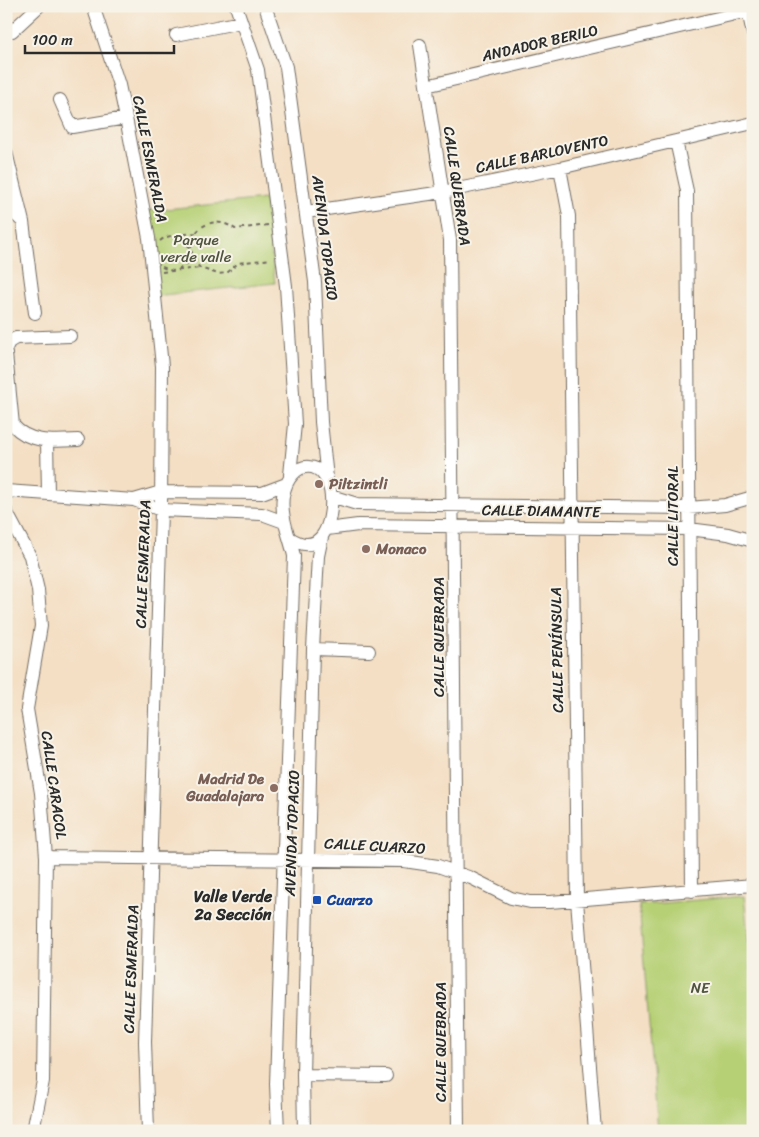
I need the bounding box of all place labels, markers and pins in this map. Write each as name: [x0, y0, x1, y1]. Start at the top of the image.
place label: Piltzintli: [329, 471, 388, 497]
marker: Piltzintli: [313, 478, 325, 490]
place label: Monaco: [375, 536, 427, 562]
marker: Monaco: [360, 543, 372, 555]
place label: Madrid De Guadalajara: [185, 766, 265, 809]
marker: Madrid De Guadalajara: [268, 782, 280, 794]
place label: Cuarzo: [326, 887, 373, 913]
marker: Cuarzo: [311, 894, 323, 906]

